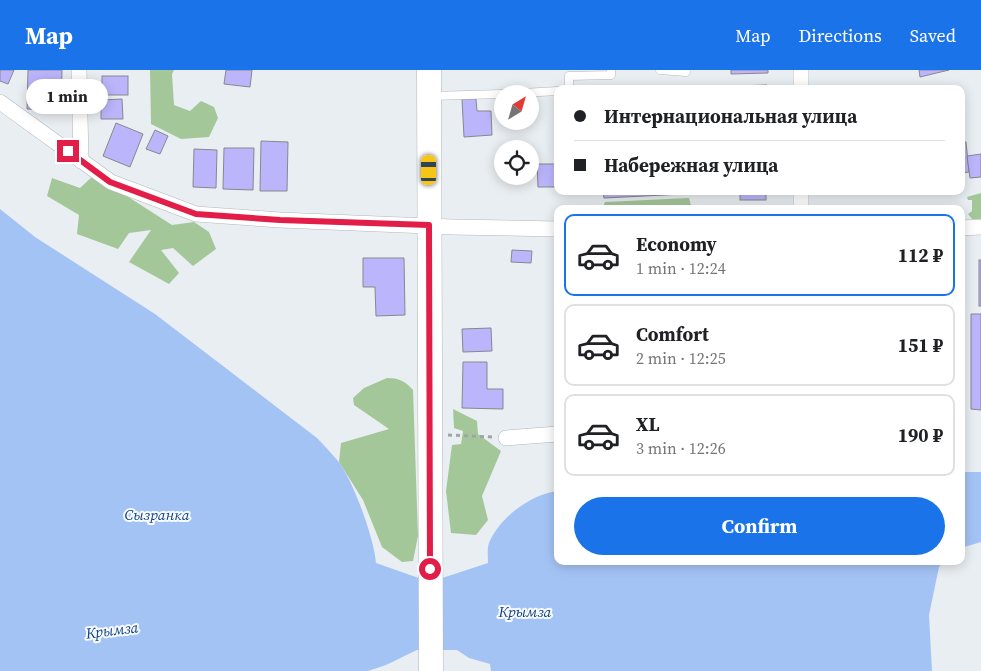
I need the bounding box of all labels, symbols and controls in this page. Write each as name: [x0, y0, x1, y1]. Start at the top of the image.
text: Map: [25, 19, 73, 52]
text: Map: [735, 23, 771, 48]
text: Directions: [799, 23, 882, 48]
text: Saved: [910, 23, 956, 48]
callout: 1 min: [27, 78, 109, 114]
text: 1 min: [46, 85, 88, 107]
north arrow: [494, 85, 539, 130]
map controls: [494, 85, 539, 185]
text: Интернациональная улица: [604, 103, 857, 129]
route end: [57, 140, 79, 162]
button: locate: [494, 140, 539, 185]
text: Набережная улица: [604, 152, 778, 178]
car: [421, 155, 436, 185]
text: Economy: [636, 231, 717, 257]
icon: car: [576, 233, 621, 278]
text: 112 ₽: [898, 242, 943, 268]
text: 1 min · 12:24: [636, 257, 726, 279]
text: Comfort: [636, 321, 709, 347]
icon: car: [576, 323, 621, 368]
text: 151 ₽: [898, 332, 943, 358]
text: 2 min · 12:25: [636, 347, 726, 369]
text: XL: [636, 411, 659, 437]
icon: car: [576, 413, 621, 458]
text: 190 ₽: [898, 422, 943, 448]
text: 3 min · 12:26: [636, 437, 726, 459]
button: Confirm: [574, 497, 945, 555]
water label: Сызранка: [125, 504, 190, 525]
route start: [419, 558, 441, 580]
water label: Крымза: [498, 601, 552, 622]
water label: Крымза: [83, 616, 140, 644]

